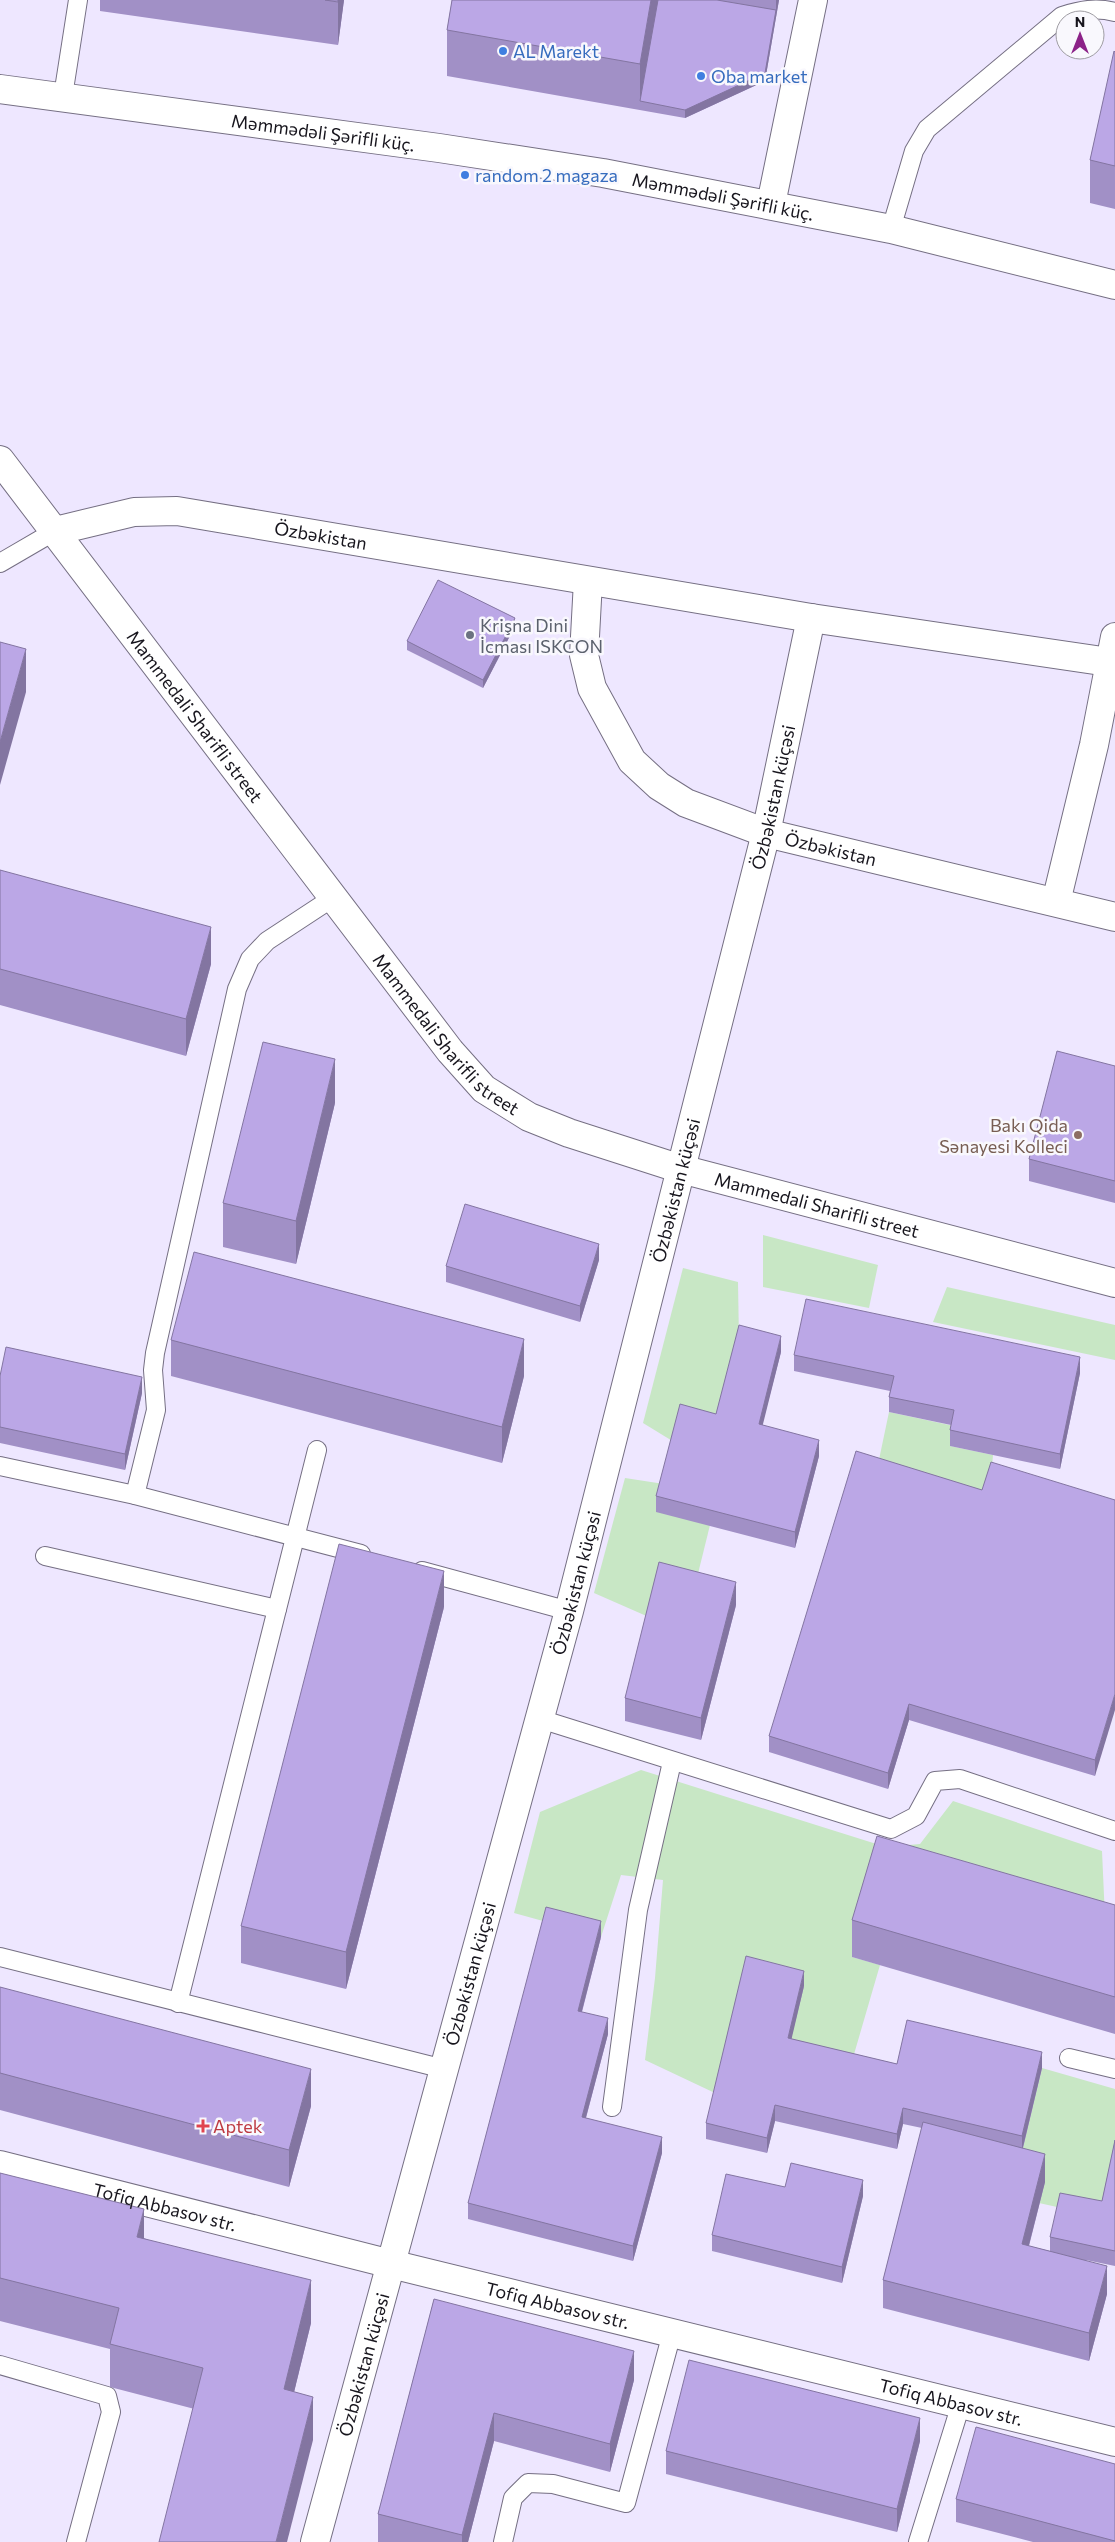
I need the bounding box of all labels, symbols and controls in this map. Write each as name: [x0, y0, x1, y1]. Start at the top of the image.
north arrow: [1055, 10, 1105, 60]
text: N: [1075, 13, 1085, 30]
place label: AL Marekt: [513, 40, 599, 62]
marker: AL Marekt: [497, 45, 509, 57]
place label: Oba market: [711, 65, 808, 87]
marker: Oba market: [695, 70, 707, 82]
street label: Məmmədəli Şərifli küç.: [230, 109, 416, 156]
place label: random 2 magaza: [475, 164, 618, 186]
street label: Məmmədəli Şərifli küç.: [630, 168, 816, 225]
marker: random 2 magaza: [459, 169, 471, 181]
street label: Özbəkistan: [273, 517, 369, 554]
place label: Krişna Dini İcması ISKCON: [480, 614, 603, 657]
street label: Mammedali Sharifli street: [123, 626, 268, 807]
marker: Krişna Dini İcması ISKCON: [464, 629, 476, 641]
street label: Özbəkistan küçəsi: [746, 723, 799, 872]
street label: Özbəkistan: [783, 827, 879, 870]
street label: Mammedali Sharifli street: [368, 949, 523, 1119]
place label: Bakı Qida Sənayesi Kolleci: [939, 1114, 1068, 1157]
street label: Özbəkistan küçəsi: [647, 1116, 704, 1265]
marker: Bakı Qida Sənayesi Kolleci: [1072, 1129, 1084, 1141]
street label: Mammedali Sharifli street: [712, 1167, 921, 1242]
street label: Özbəkistan küçəsi: [547, 1509, 605, 1657]
street label: Özbəkistan küçəsi: [440, 1900, 500, 2048]
place label: Aptek: [213, 2115, 263, 2137]
marker: Aptek: [197, 2120, 209, 2132]
street label: Tofiq Abbasov str.: [91, 2178, 239, 2235]
street label: Tofiq Abbasov str.: [484, 2277, 632, 2333]
street label: Özbəkistan küçəsi: [333, 2290, 394, 2439]
street label: Tofiq Abbasov str.: [877, 2373, 1025, 2430]

